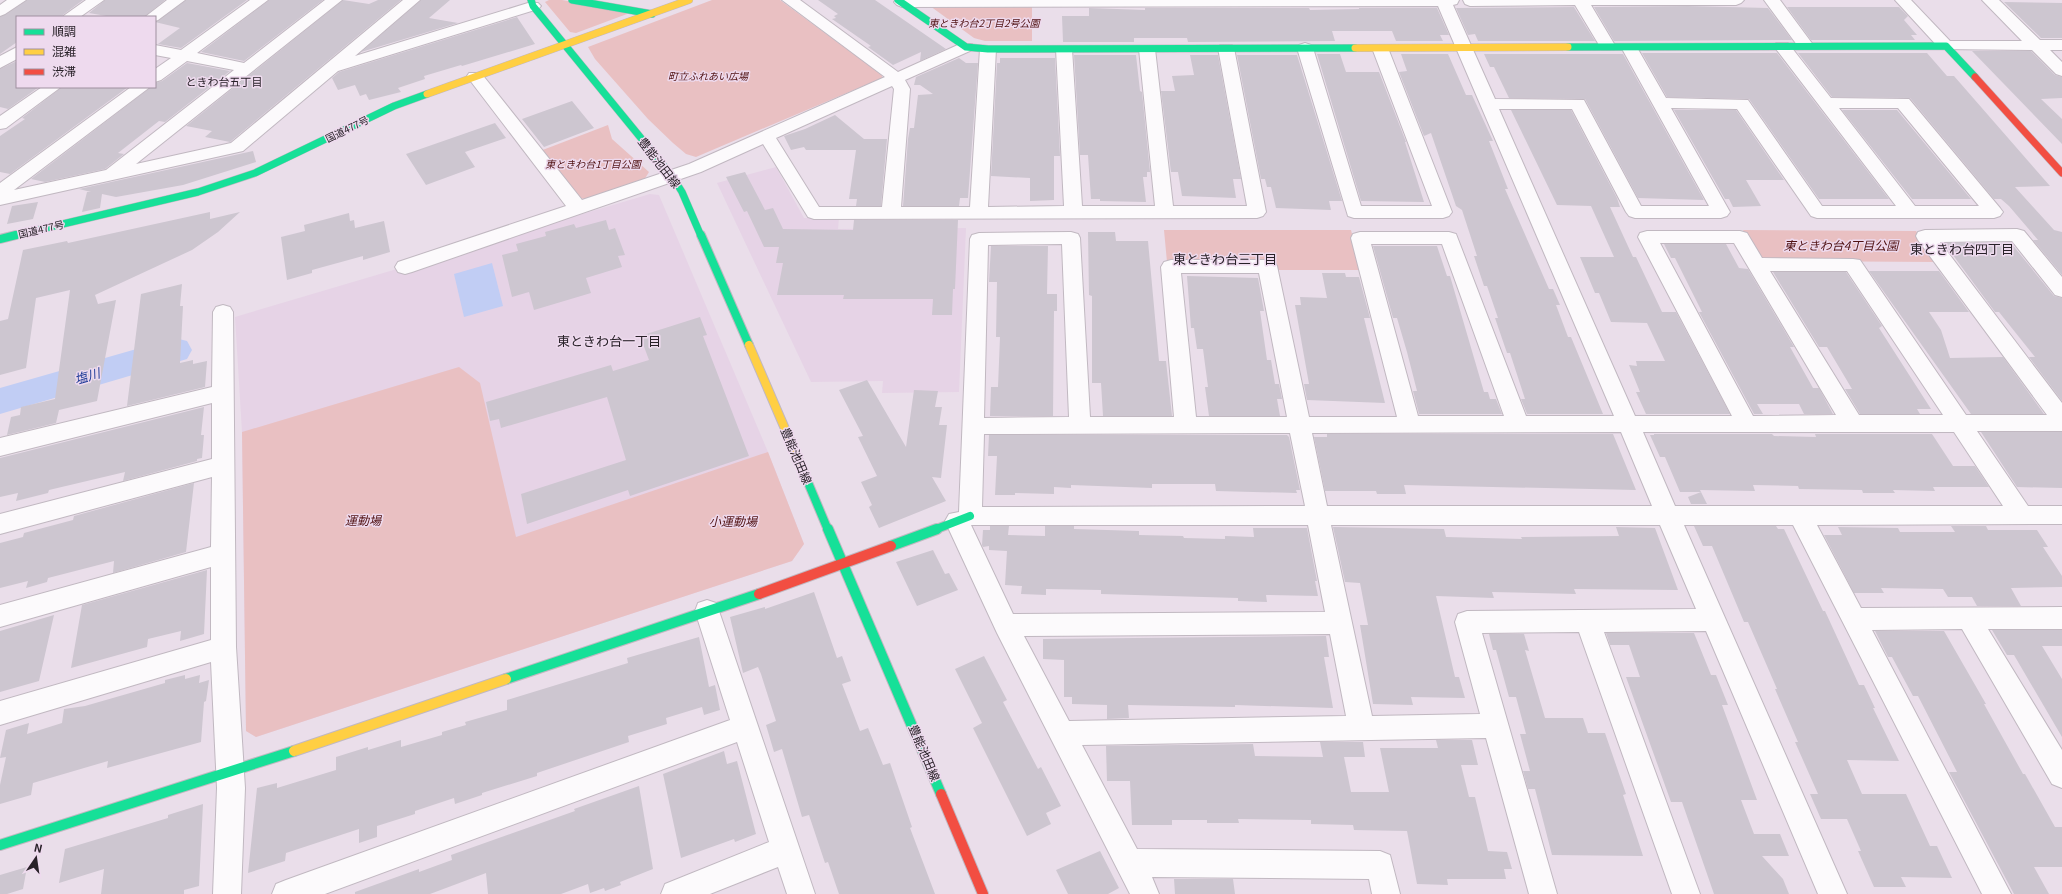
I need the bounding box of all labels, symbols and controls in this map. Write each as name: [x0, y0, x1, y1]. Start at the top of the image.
park label: 東ときわ台2丁目2号公園: [928, 15, 1042, 30]
legend: [16, 16, 156, 88]
text: 順調: [52, 22, 76, 39]
text: 混雑: [52, 42, 76, 59]
text: 渋滞: [52, 62, 76, 79]
park label: 町立ふれあい広場: [668, 68, 749, 83]
district label: ときわ台五丁目: [186, 73, 263, 89]
street label: 国道477号: [323, 112, 371, 146]
street label: 豊能池田線: [635, 133, 685, 191]
park label: 東ときわ台1丁目公園: [545, 156, 643, 171]
street label: 国道477号: [16, 216, 65, 241]
park label: 東ときわ台4丁目公園: [1784, 236, 1900, 253]
district label: 東ときわ台四丁目: [1910, 239, 2014, 258]
district label: 東ときわ台三丁目: [1173, 249, 1277, 268]
district label: 東ときわ台一丁目: [557, 331, 661, 350]
water label: 塩川: [72, 362, 104, 388]
street label: 豊能池田線: [778, 424, 817, 486]
park label: 運動場: [345, 511, 383, 528]
park label: 小運動場: [709, 512, 759, 529]
street label: 豊能池田線: [906, 721, 945, 783]
north arrow: [16, 838, 56, 878]
text: N: [33, 839, 44, 856]

